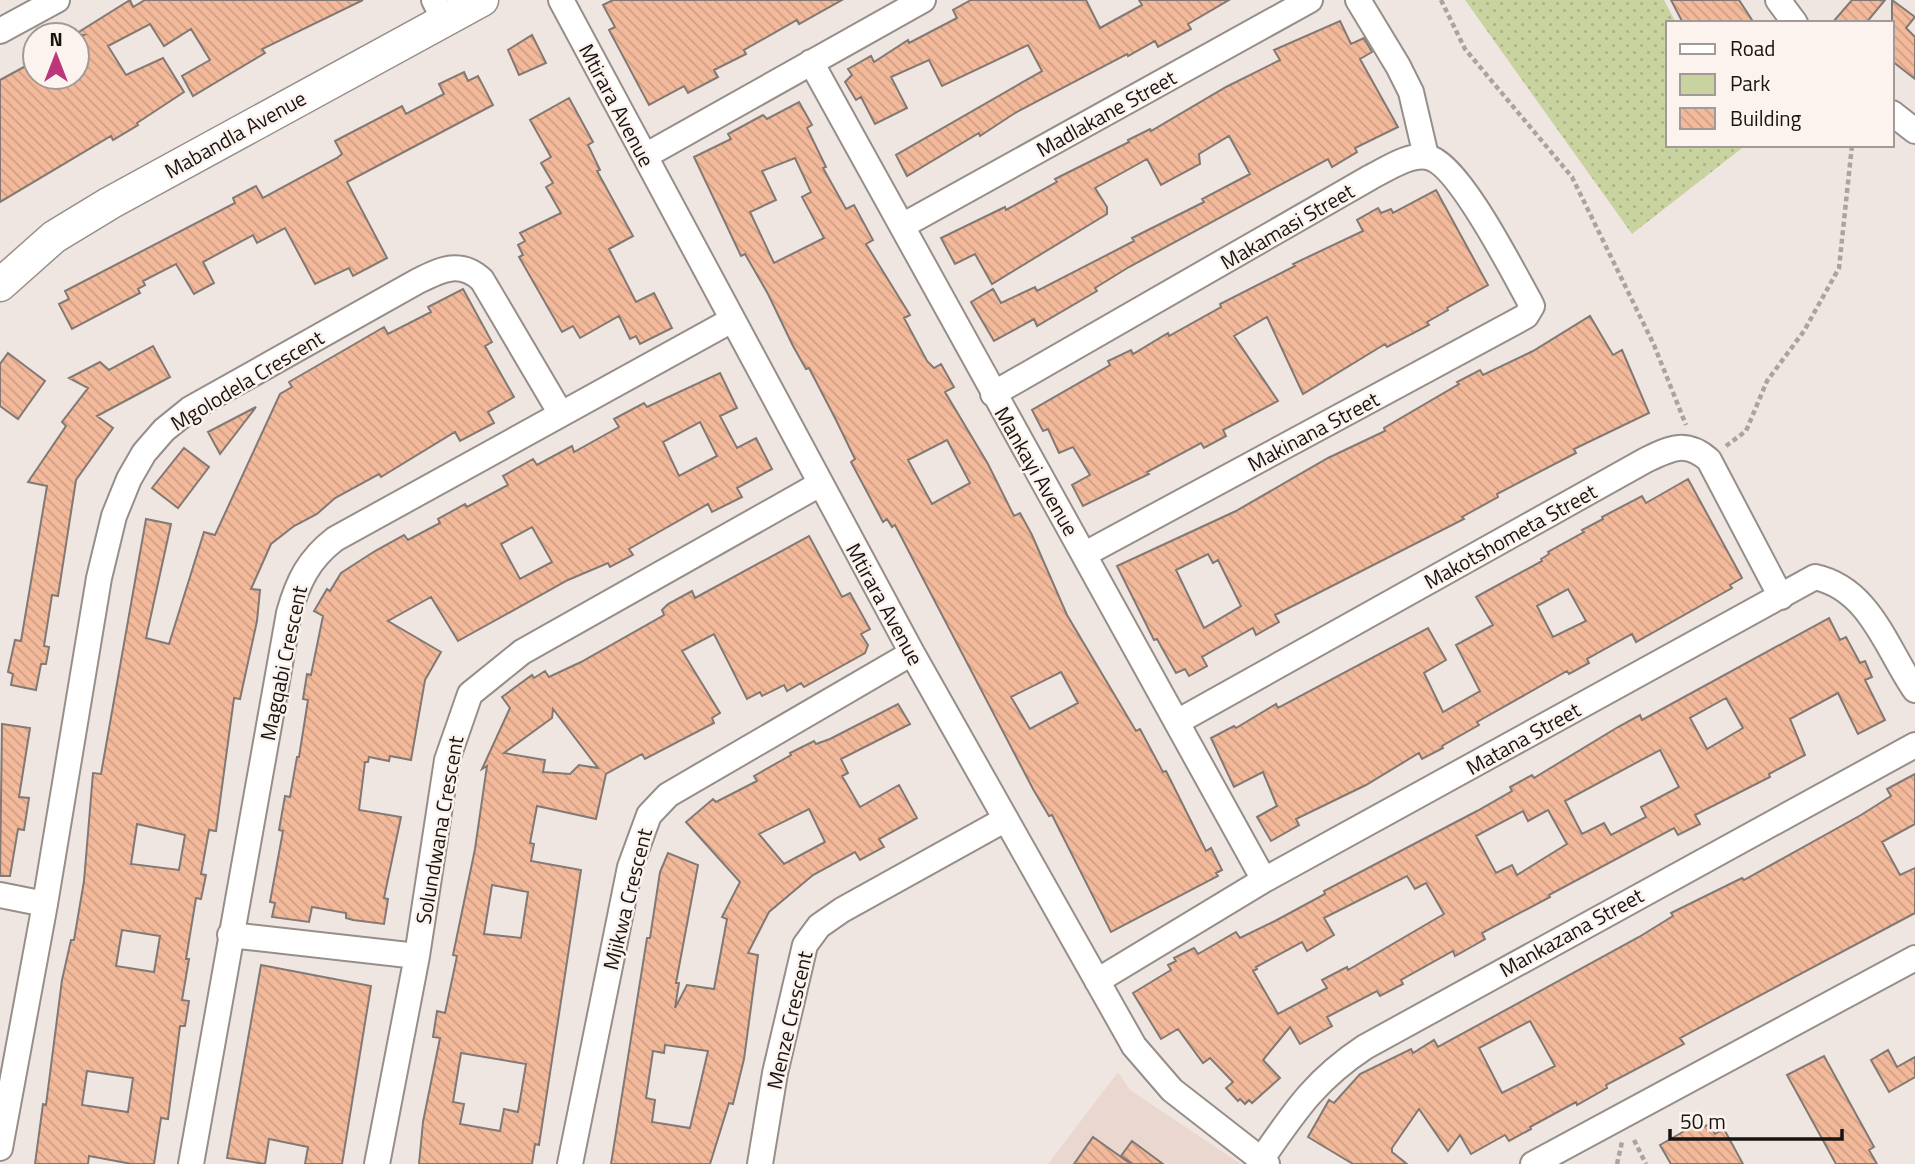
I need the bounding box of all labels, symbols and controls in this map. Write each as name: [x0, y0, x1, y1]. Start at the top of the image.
north arrow: [21, 21, 91, 91]
legend: [1666, 21, 1894, 147]
text: N: [49, 24, 63, 53]
text: Road: [1730, 32, 1775, 64]
street label: Mtirara Avenue: [571, 38, 663, 172]
street label: Madlakane Street: [1030, 61, 1182, 165]
text: Park: [1730, 67, 1770, 99]
street label: Mabandla Avenue: [158, 82, 312, 186]
text: Building: [1730, 102, 1802, 134]
street label: Makamasi Street: [1214, 174, 1360, 277]
street label: Mgolodela Crescent: [164, 321, 330, 439]
street label: Makinana Street: [1241, 383, 1385, 479]
street label: Mankayi Avenue: [987, 400, 1087, 542]
street label: Makotshometa Street: [1418, 475, 1603, 597]
street label: Mtirara Avenue: [838, 537, 932, 671]
street label: Magqabi Crescent: [251, 582, 315, 743]
street label: Matana Street: [1460, 693, 1587, 783]
street label: Solundwana Crescent: [407, 733, 471, 927]
street label: Mjikwa Crescent: [594, 824, 660, 973]
street label: Mankazana Street: [1493, 879, 1650, 985]
street label: Menze Crescent: [758, 947, 821, 1092]
scale bar: [1670, 1098, 1842, 1142]
text: 50 m: [1680, 1105, 1726, 1137]

